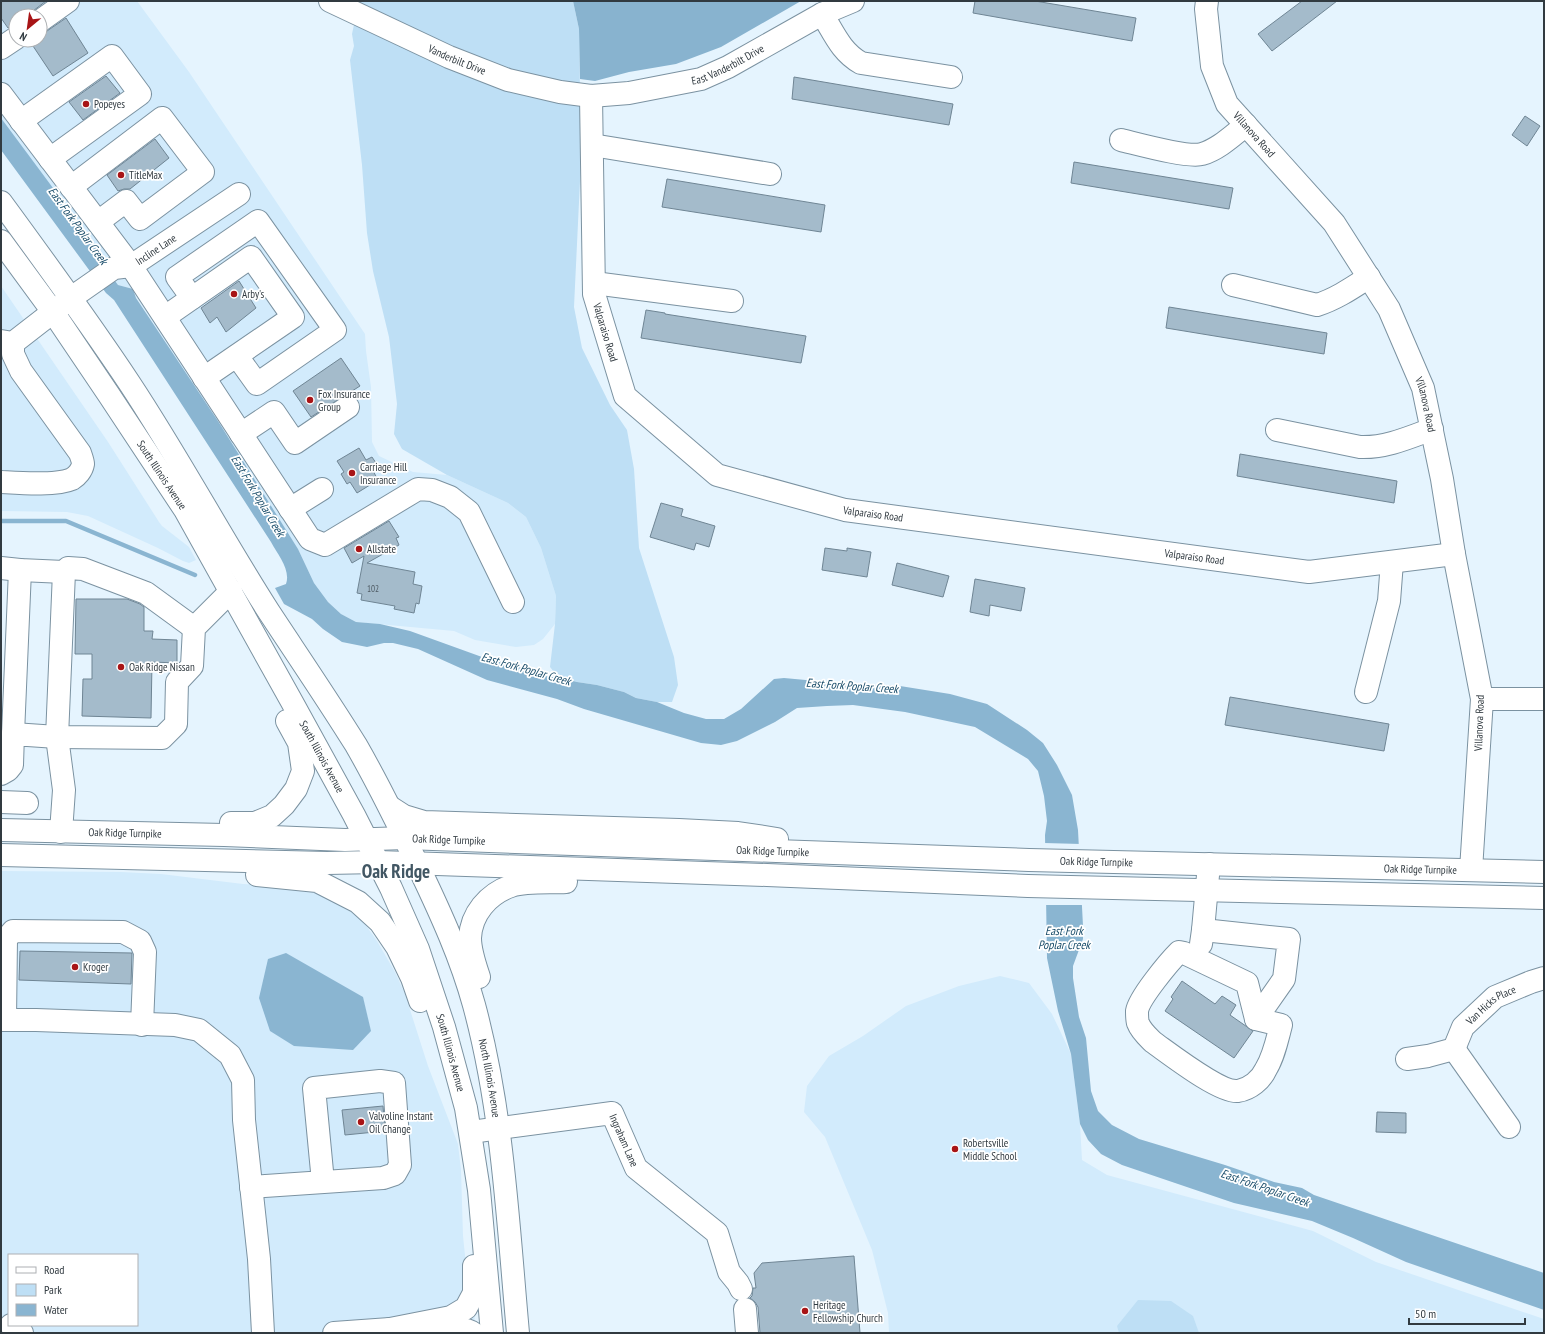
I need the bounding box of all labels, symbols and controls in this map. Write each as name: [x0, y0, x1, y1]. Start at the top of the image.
north arrow: [8, 8, 48, 48]
text: N: [17, 29, 29, 44]
street label: Vanderbilt Drive: [425, 41, 488, 78]
street label: East Vanderbilt Drive: [690, 41, 767, 88]
place label: Popeyes: [94, 97, 125, 111]
marker: Popeyes: [81, 99, 91, 109]
street label: Villanova Road: [1230, 108, 1278, 160]
place label: TitleMax: [129, 168, 163, 182]
marker: TitleMax: [116, 170, 126, 180]
water label: East Fork Poplar Creek: [45, 184, 112, 268]
street label: Incline Lane: [133, 231, 179, 268]
place label: Arby's: [242, 287, 264, 301]
marker: Arby's: [229, 289, 239, 299]
street label: Valparaiso Road: [590, 300, 621, 363]
street label: Villanova Road: [1412, 374, 1439, 434]
place label: Fox Insurance Group: [318, 387, 371, 414]
marker: Fox Insurance Group: [305, 395, 315, 405]
street label: South Illinois Avenue: [134, 438, 190, 513]
water label: East Fork Poplar Creek: [228, 452, 289, 540]
place label: Carriage Hill Insurance: [360, 460, 408, 487]
marker: Carriage Hill Insurance: [347, 468, 357, 478]
street label: Valparaiso Road: [841, 503, 904, 525]
place label: Allstate: [367, 542, 396, 556]
marker: Allstate: [354, 544, 364, 554]
street label: Valparaiso Road: [1163, 546, 1225, 568]
house number: 102: [367, 583, 379, 594]
water label: East Fork Poplar Creek: [480, 649, 574, 689]
place label: Oak Ridge Nissan: [129, 660, 195, 674]
marker: Oak Ridge Nissan: [116, 662, 126, 672]
water label: East Fork Poplar Creek: [806, 675, 900, 696]
street label: Villanova Road: [1471, 694, 1487, 752]
street label: South Illinois Avenue: [296, 718, 348, 795]
street label: Oak Ridge Turnpike: [88, 825, 162, 841]
street label: Oak Ridge Turnpike: [412, 831, 486, 848]
street label: Oak Ridge Turnpike: [736, 843, 810, 859]
street label: Oak Ridge Turnpike: [1060, 854, 1134, 869]
district label: Oak Ridge: [362, 859, 430, 883]
street label: Oak Ridge Turnpike: [1384, 861, 1457, 877]
water label: East Fork Poplar Creek: [1038, 923, 1091, 952]
place label: Kroger: [83, 960, 108, 974]
marker: Kroger: [70, 962, 80, 972]
street label: Van Hicks Place: [1462, 982, 1518, 1028]
street label: South Illinois Avenue: [433, 1012, 468, 1094]
street label: North Illinois Avenue: [476, 1037, 504, 1119]
place label: Valvoline Instant Oil Change: [368, 1109, 433, 1136]
street label: Ingraham Lane: [606, 1112, 642, 1169]
marker: Valvoline Instant Oil Change: [356, 1117, 366, 1127]
place label: Robertsville Middle School: [963, 1136, 1017, 1163]
marker: Robertsville Middle School: [950, 1144, 960, 1154]
water label: East Fork Poplar Creek: [1219, 1165, 1312, 1210]
legend: [8, 1254, 138, 1326]
text: Road: [44, 1262, 64, 1277]
text: Park: [44, 1282, 62, 1297]
place label: Heritage Fellowship Church: [813, 1298, 883, 1325]
scale bar: [1409, 1300, 1525, 1326]
text: Water: [44, 1302, 69, 1317]
marker: Heritage Fellowship Church: [800, 1306, 810, 1316]
text: 50 m: [1415, 1306, 1436, 1321]

